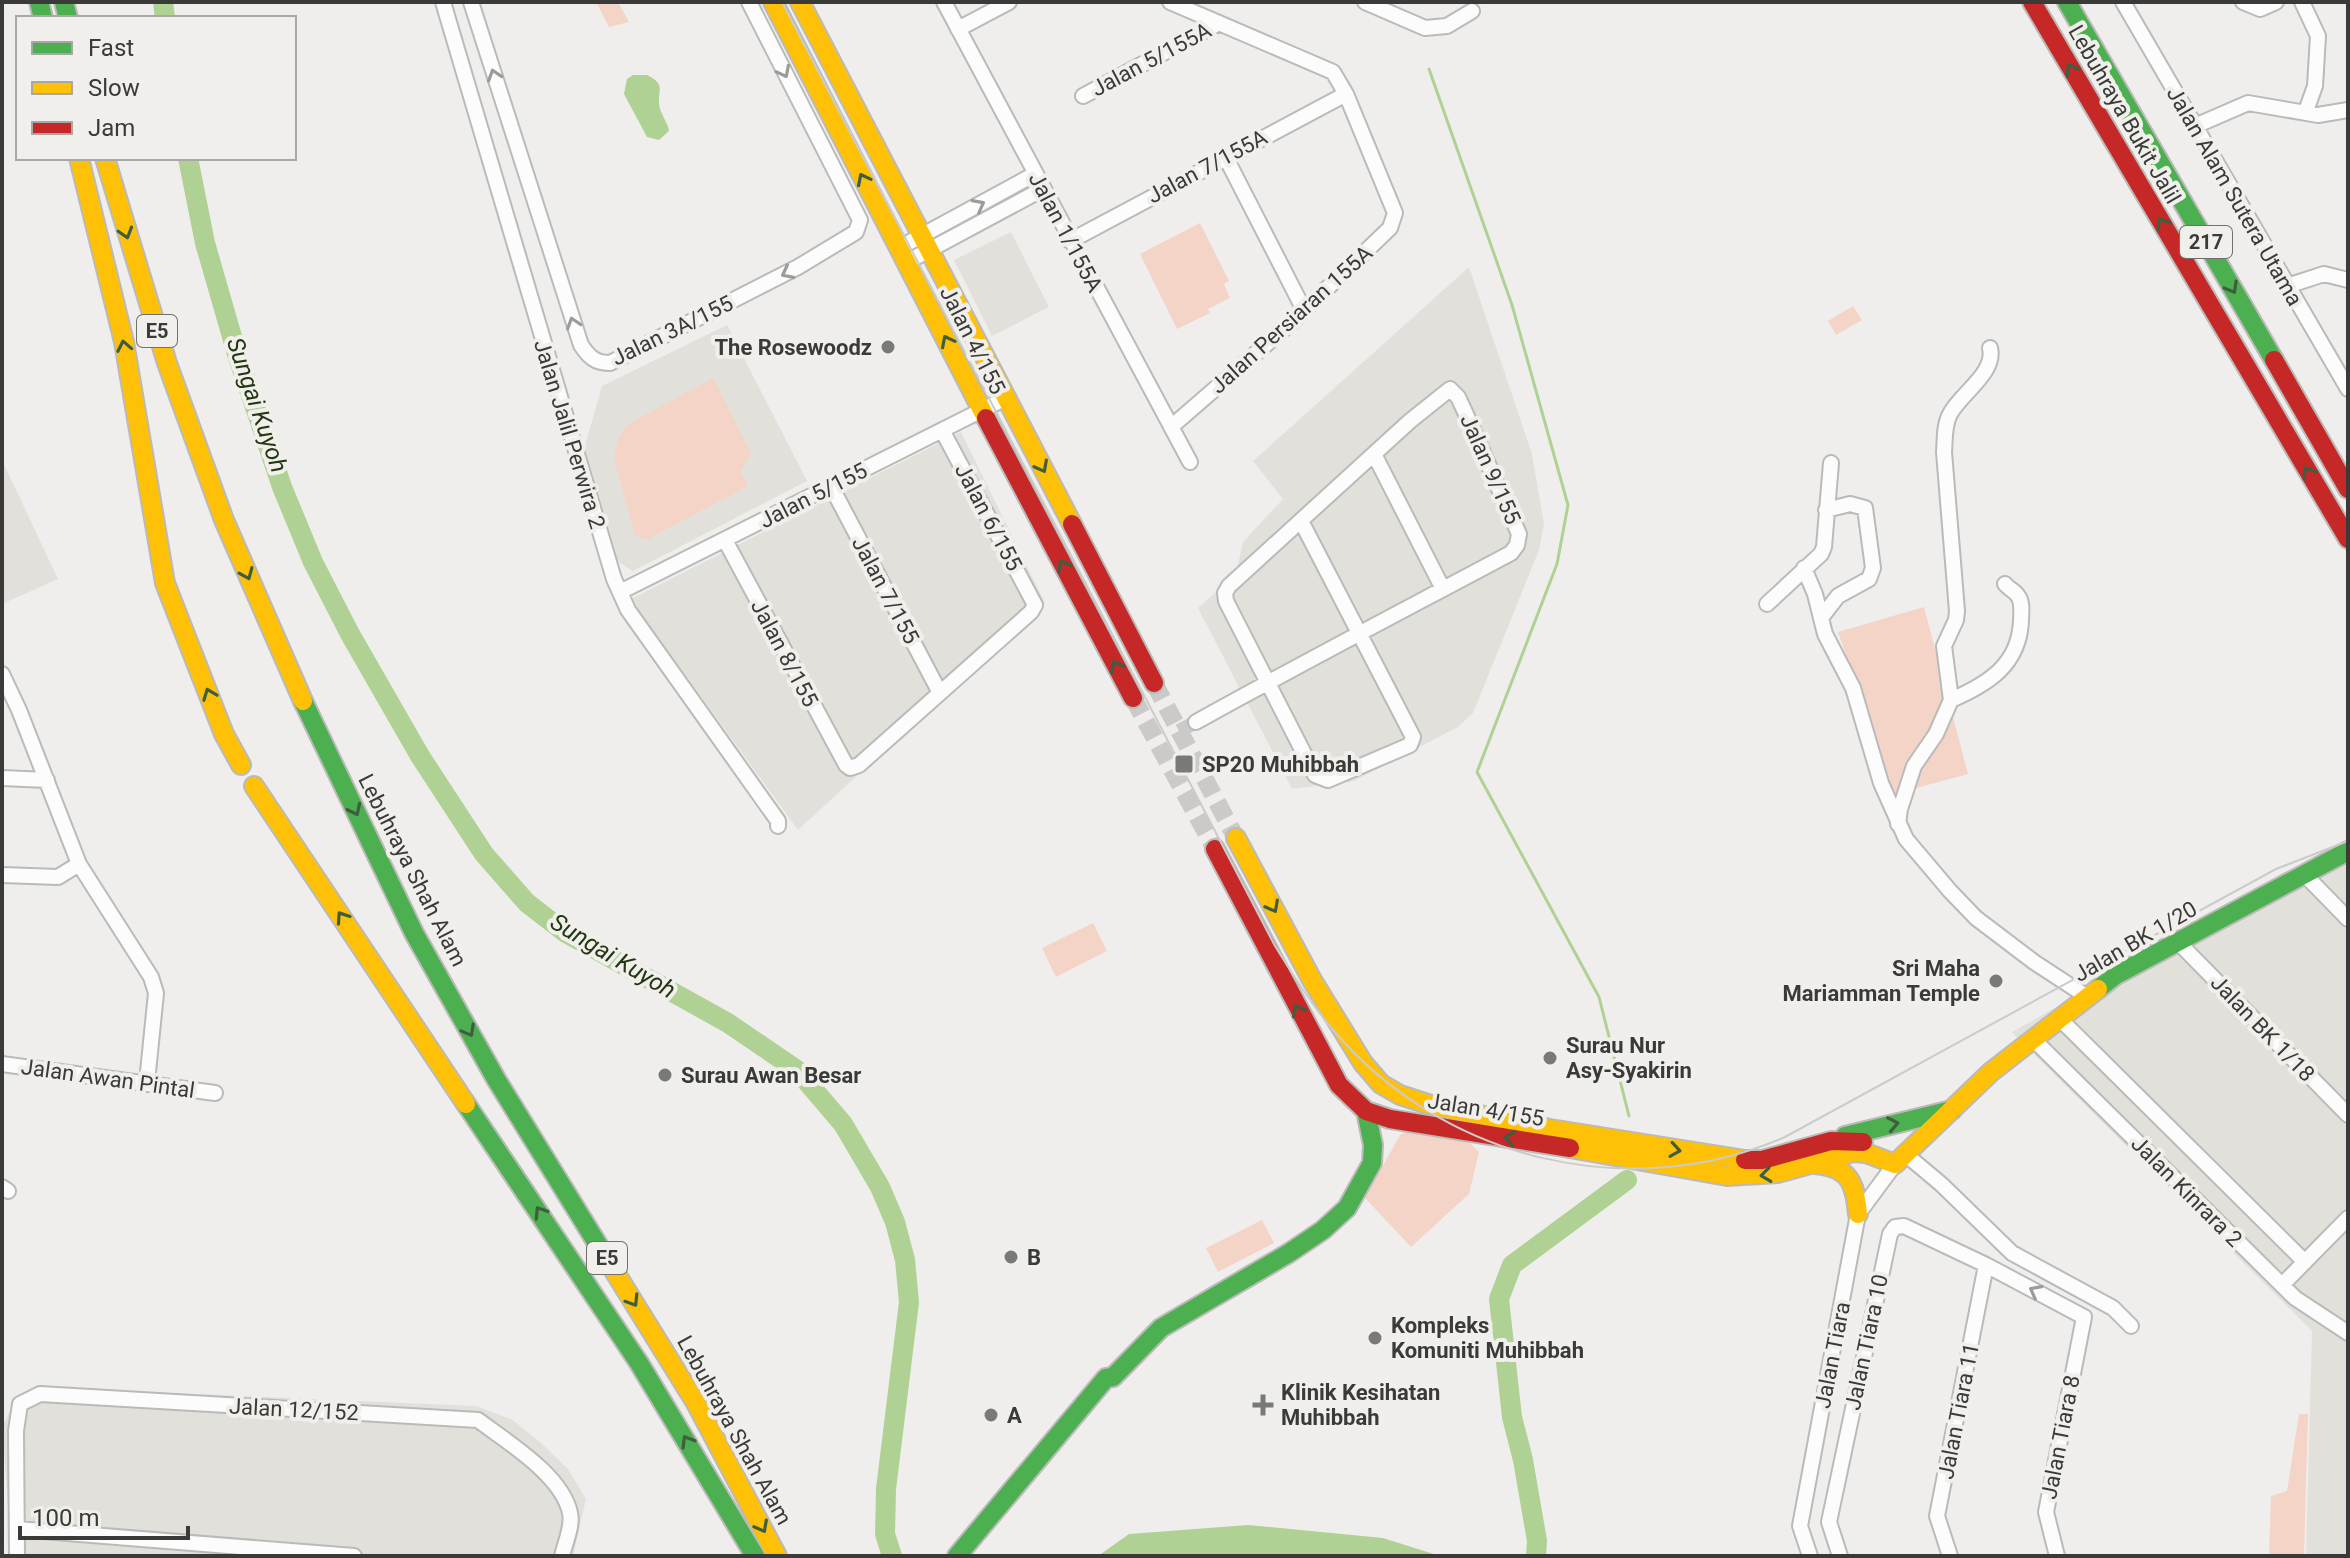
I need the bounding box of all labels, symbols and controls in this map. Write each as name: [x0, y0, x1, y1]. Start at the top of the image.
legend: [16, 16, 296, 160]
street label: Jalan 5/155A: [1087, 17, 1216, 101]
street label: Lebuhraya Bukit Jalil: [2063, 21, 2186, 208]
text: Fast: [88, 34, 134, 62]
one-way arrow: [775, 63, 790, 78]
one-way arrow: [2065, 63, 2081, 78]
one-way arrow: [487, 69, 503, 82]
text: Slow: [88, 74, 140, 102]
street label: Jalan Alam Sutera Utama: [2162, 82, 2308, 310]
text: Jam: [88, 114, 135, 142]
street label: Jalan 7/155A: [1143, 124, 1272, 208]
street label: Jalan 1/155A: [1024, 168, 1108, 297]
one-way arrow: [858, 172, 873, 187]
one-way arrow: [970, 199, 984, 215]
one-way arrow: [2156, 218, 2172, 232]
one-way arrow: [117, 226, 133, 239]
road number: 217: [2180, 226, 2232, 258]
street label: Jalan Persiaran 155A: [1205, 240, 1378, 398]
one-way arrow: [781, 263, 796, 278]
one-way arrow: [2222, 279, 2238, 294]
street label: Jalan 4/155: [935, 282, 1010, 398]
street label: Jalan 3A/155: [607, 290, 737, 371]
road number: E5: [137, 315, 177, 347]
one-way arrow: [567, 316, 583, 330]
water label: Sungai Kuyoh: [221, 334, 293, 476]
one-way arrow: [941, 334, 956, 349]
place label: The Rosewoodz: [714, 335, 872, 360]
street label: Jalan Jalil Perwira 2: [529, 337, 610, 532]
marker: The Rosewoodz: [879, 338, 897, 356]
one-way arrow: [116, 340, 133, 353]
street label: Jalan 9/155: [1455, 410, 1526, 528]
street label: Jalan 5/155: [755, 458, 871, 533]
street label: Jalan 6/155: [950, 459, 1027, 575]
one-way arrow: [1032, 459, 1047, 474]
one-way arrow: [2302, 466, 2318, 480]
street label: Jalan 7/155: [847, 532, 924, 648]
one-way arrow: [1058, 559, 1073, 574]
one-way arrow: [237, 566, 253, 580]
street label: Jalan 8/155: [746, 595, 823, 711]
one-way arrow: [1111, 660, 1126, 675]
one-way arrow: [202, 688, 218, 702]
place label: SP20 Muhibbah: [1202, 752, 1359, 777]
marker: SP20 Muhibbah: [1173, 753, 1195, 775]
street label: Lebuhraya Shah Alam: [353, 770, 472, 970]
one-way arrow: [345, 802, 361, 816]
street label: Jalan BK 1/20: [2069, 896, 2201, 987]
one-way arrow: [1263, 899, 1278, 914]
water label: Sungai Kuyoh: [545, 908, 681, 1004]
one-way arrow: [337, 912, 352, 926]
place label: Sri Maha Mariamman Temple: [1783, 956, 1980, 1006]
street label: Jalan BK 1/18: [2206, 970, 2320, 1087]
marker: Sri Maha Mariamman Temple: [1987, 972, 2005, 990]
one-way arrow: [1292, 1004, 1307, 1019]
one-way arrow: [460, 1023, 475, 1037]
place label: Surau Nur Asy-Syakirin: [1566, 1033, 1692, 1083]
marker: Surau Nur Asy-Syakirin: [1541, 1049, 1559, 1067]
street label: Jalan Awan Pintal: [20, 1054, 196, 1103]
place label: Surau Awan Besar: [681, 1063, 861, 1088]
marker: Surau Awan Besar: [656, 1066, 674, 1084]
street label: Jalan 4/155: [1426, 1088, 1546, 1131]
one-way arrow: [1886, 1116, 1900, 1133]
one-way arrow: [1503, 1130, 1517, 1147]
street label: Jalan Kinrara 2: [2126, 1131, 2247, 1252]
one-way arrow: [1668, 1141, 1682, 1158]
one-way arrow: [1760, 1166, 1773, 1183]
one-way arrow: [534, 1206, 549, 1220]
road number: E5: [587, 1242, 627, 1274]
place label: B: [1027, 1245, 1041, 1270]
marker: B: [1002, 1248, 1020, 1266]
street label: Jalan Tiara 10: [1840, 1272, 1893, 1412]
one-way arrow: [2029, 1286, 2043, 1301]
one-way arrow: [623, 1292, 639, 1307]
street label: Jalan Tiara: [1810, 1300, 1855, 1411]
place label: Kompleks Komuniti Muhibbah: [1391, 1313, 1584, 1363]
marker: Kompleks Komuniti Muhibbah: [1366, 1329, 1384, 1347]
street label: Lebuhraya Shah Alam: [672, 1331, 797, 1529]
street label: Jalan Tiara 11: [1933, 1341, 1984, 1481]
street label: Jalan Tiara 8: [2036, 1373, 2085, 1501]
place label: Klinik Kesihatan Muhibbah: [1281, 1380, 1440, 1430]
street label: Jalan 12/152: [228, 1394, 360, 1425]
marker: Klinik Kesihatan Muhibbah: [1252, 1394, 1274, 1416]
place label: A: [1007, 1403, 1022, 1428]
marker: A: [982, 1406, 1000, 1424]
one-way arrow: [681, 1435, 696, 1450]
scale bar: [20, 1490, 188, 1540]
text: 100 m: [32, 1504, 99, 1532]
one-way arrow: [752, 1519, 767, 1533]

